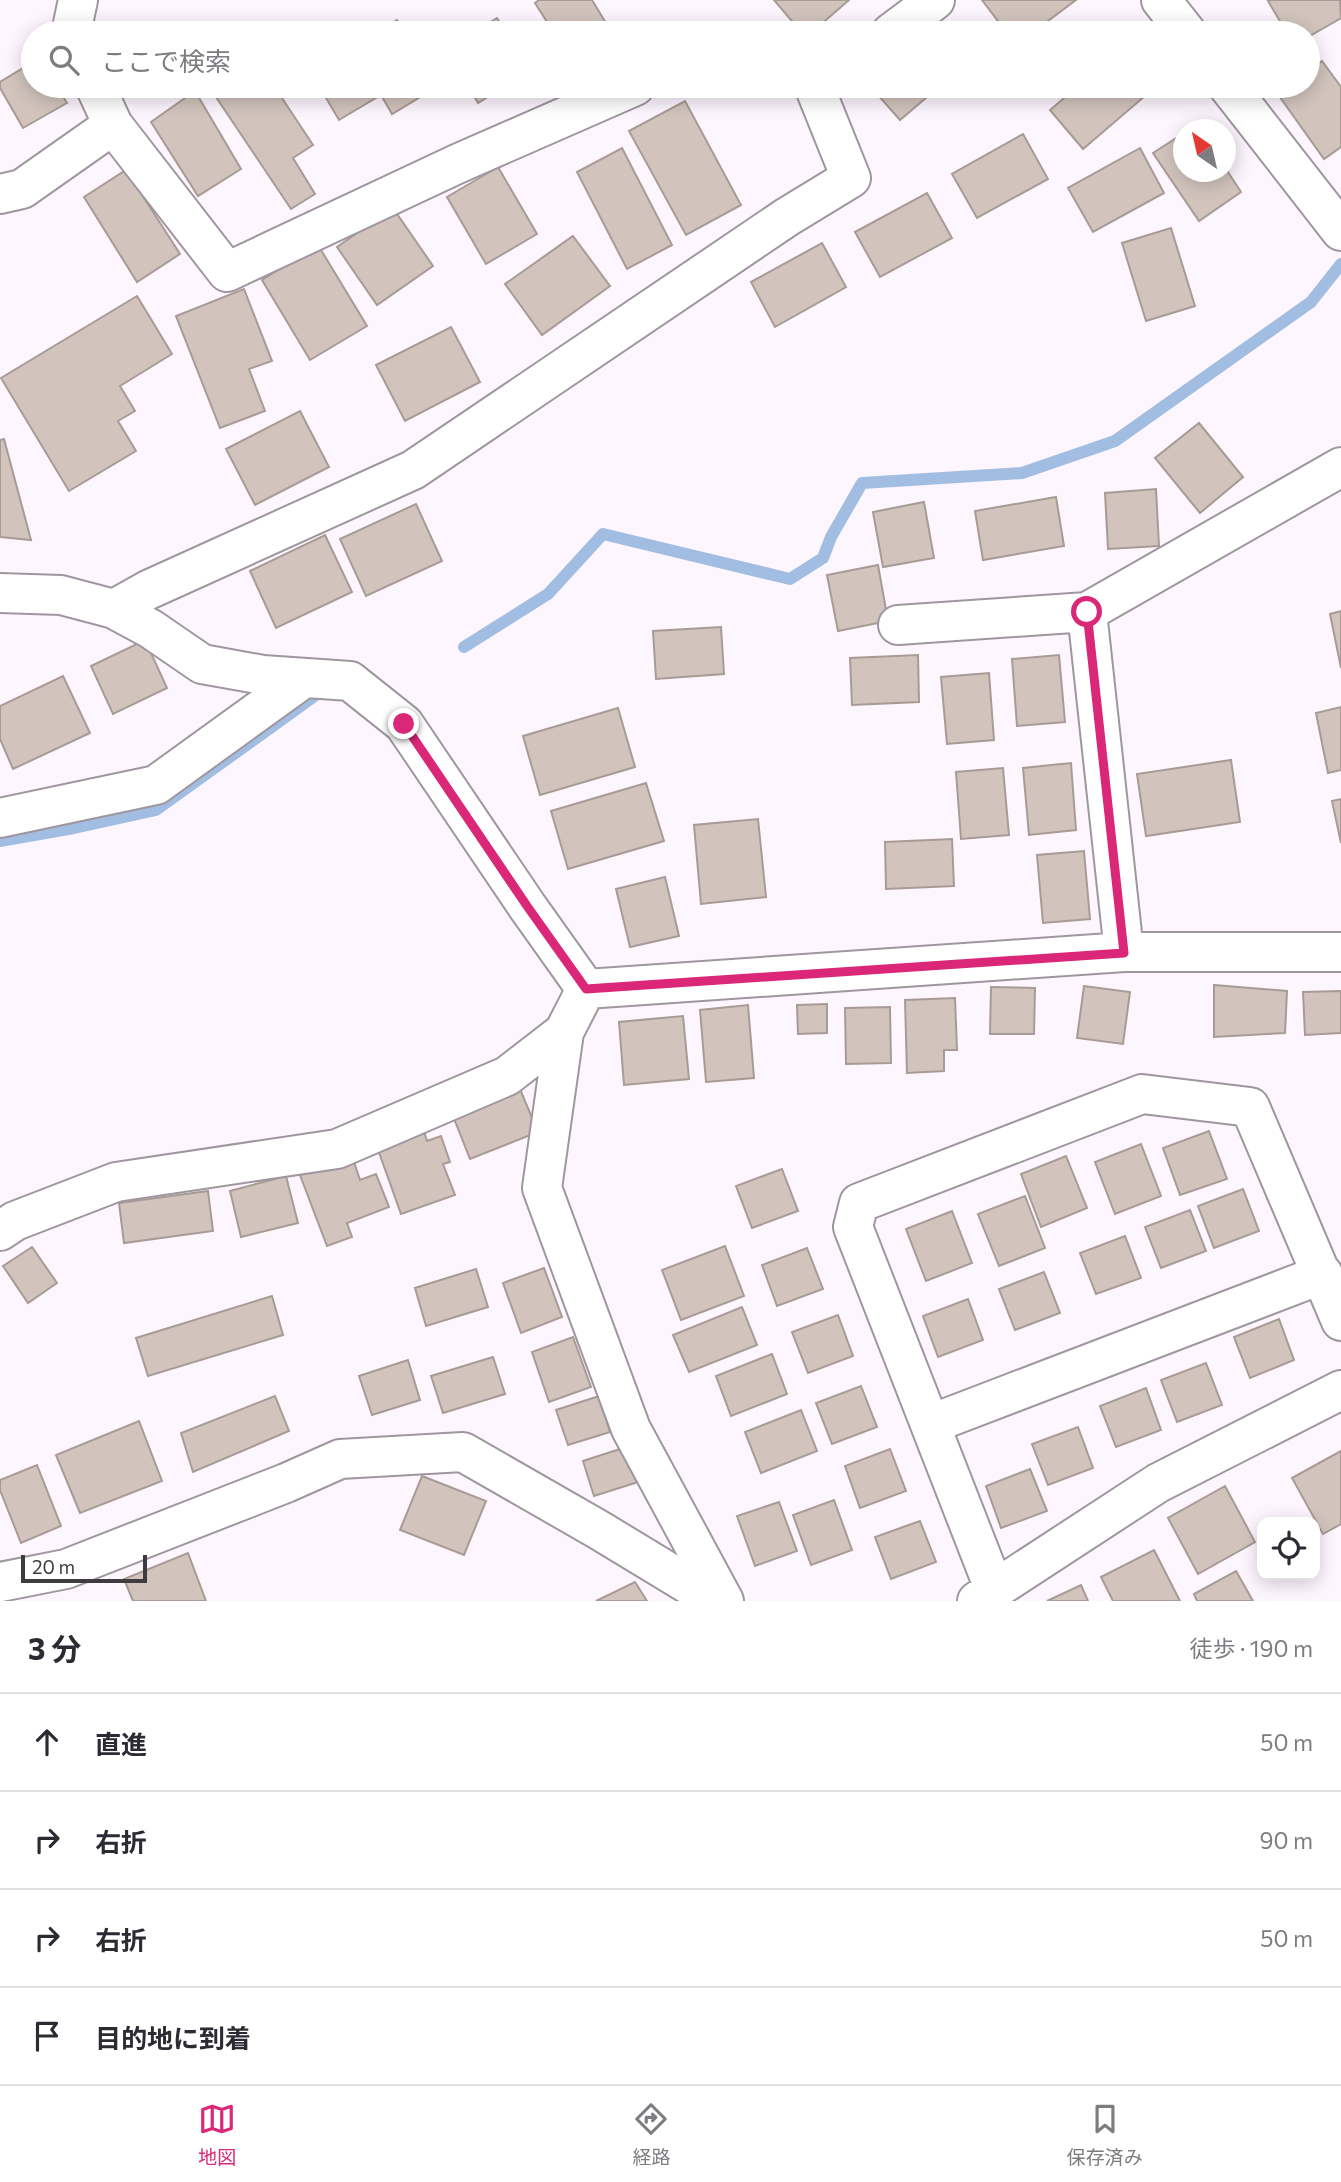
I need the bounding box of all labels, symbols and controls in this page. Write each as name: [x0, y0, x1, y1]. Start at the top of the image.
search box: [21, 21, 1320, 98]
icon: search: [45, 41, 83, 79]
text: ここで検索: [101, 45, 231, 76]
north arrow: [1173, 119, 1236, 182]
route start: [1071, 596, 1102, 627]
route end: [388, 708, 419, 739]
map controls: [1257, 1517, 1320, 1580]
button: locate: [1257, 1517, 1320, 1580]
scale bar: [21, 1552, 147, 1584]
text: 20 m: [32, 1555, 75, 1578]
text: 3 分: [28, 1629, 81, 1666]
text: 徒歩 · 190 m: [1189, 1634, 1313, 1662]
icon: ahead: [28, 1723, 66, 1761]
text: 直進: [95, 1728, 147, 1759]
text: 50 m: [1260, 1728, 1313, 1756]
icon: right: [28, 1821, 66, 1859]
text: 右折: [95, 1826, 147, 1857]
text: 90 m: [1260, 1826, 1313, 1854]
icon: right: [28, 1919, 66, 1957]
text: 右折: [95, 1924, 147, 1955]
text: 50 m: [1260, 1924, 1313, 1952]
icon: arrive: [28, 2017, 66, 2055]
text: 目的地に到着: [95, 2022, 251, 2053]
tab: 地図: [198, 2100, 236, 2169]
tab: 経路: [632, 2100, 671, 2169]
tab: 保存済み: [1067, 2100, 1143, 2169]

